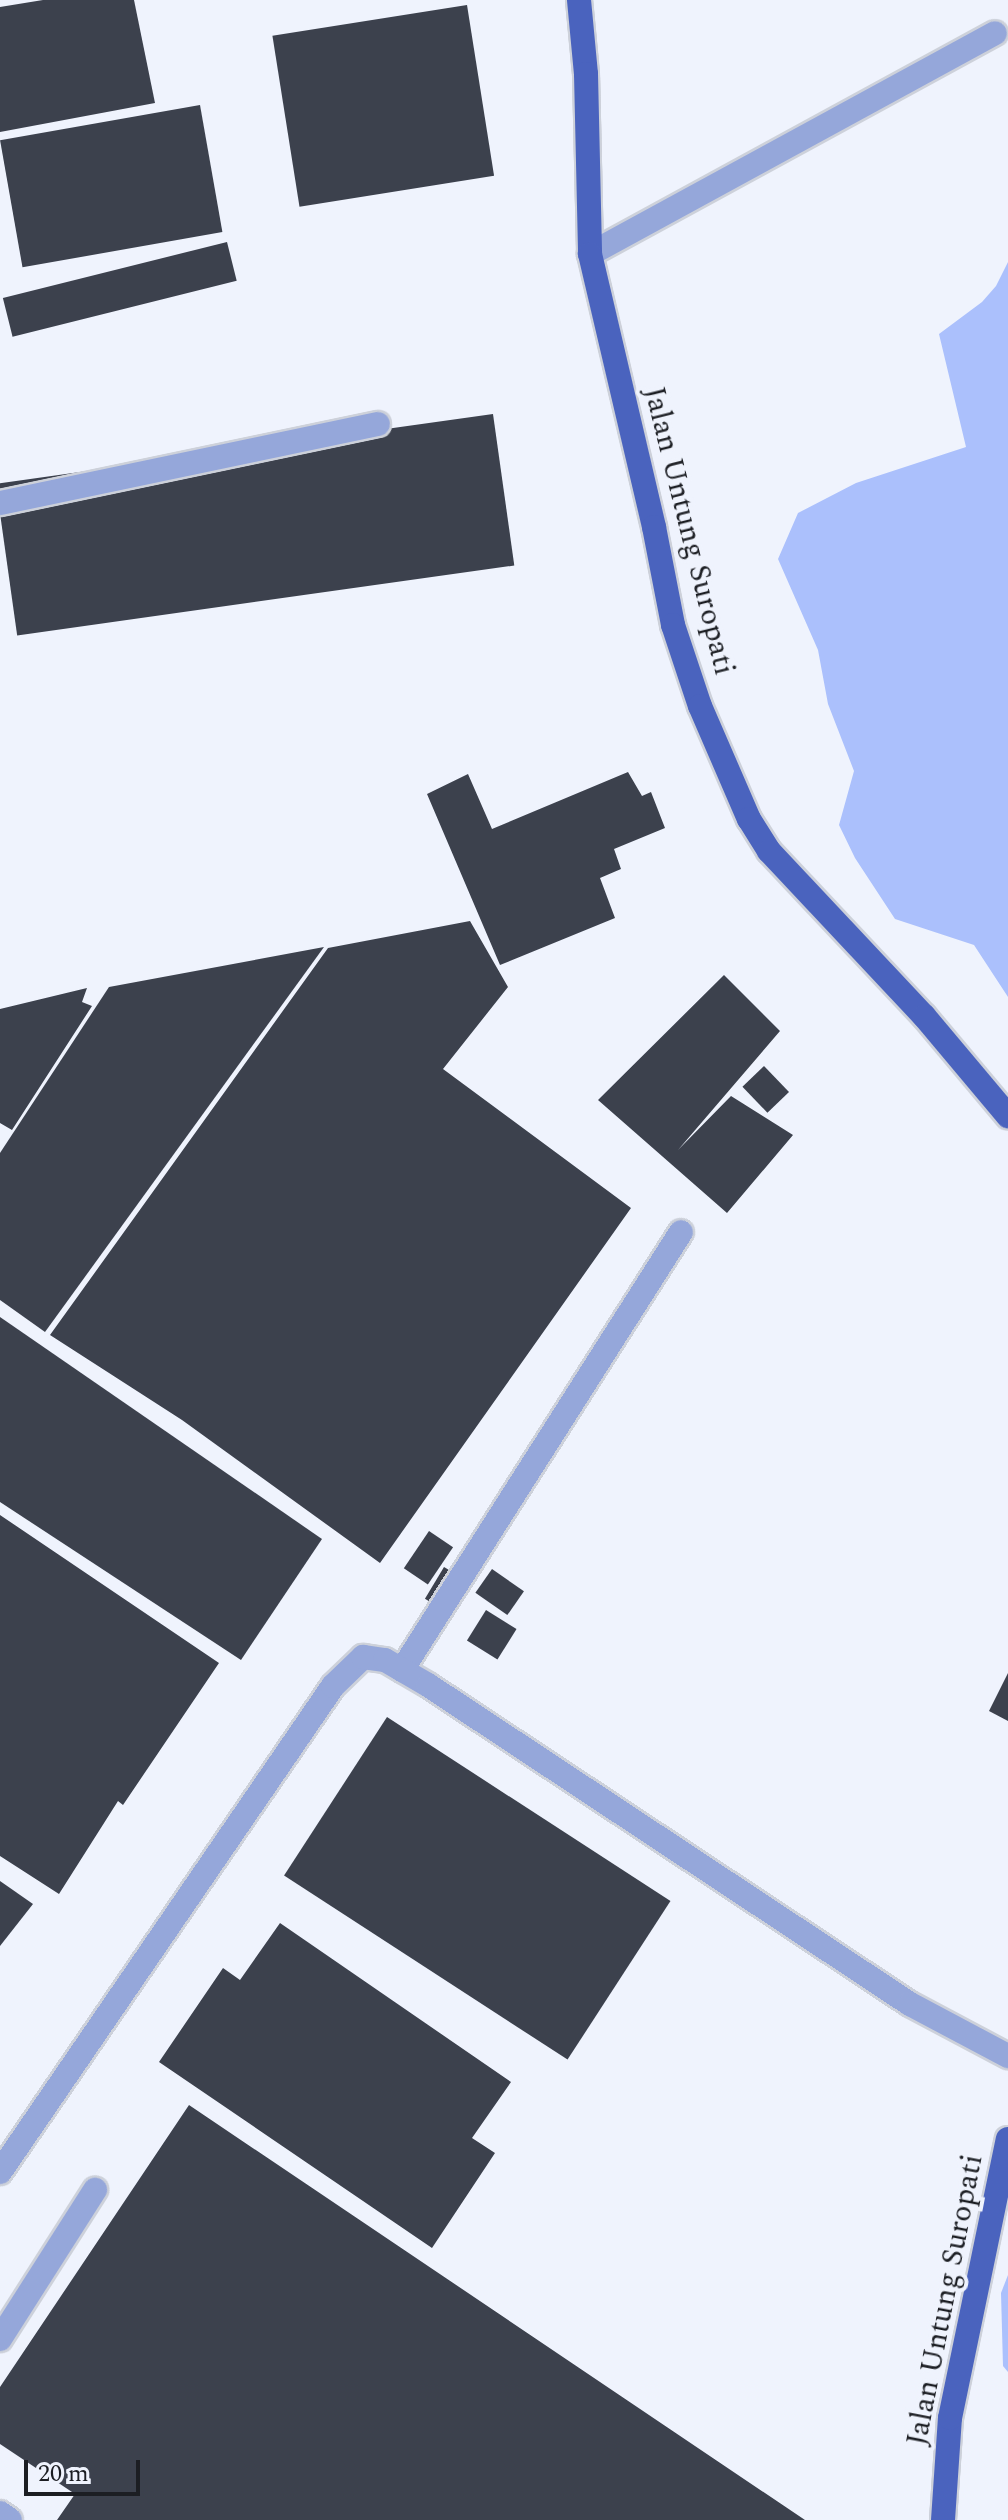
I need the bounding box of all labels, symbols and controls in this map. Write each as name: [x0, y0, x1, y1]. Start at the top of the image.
street label: Jalan Untung Suropati: [636, 383, 742, 679]
street label: Jalan Untung Suropati: [899, 2151, 991, 2449]
scale bar: [28, 2444, 144, 2494]
text: 20 m: [38, 2456, 89, 2492]

